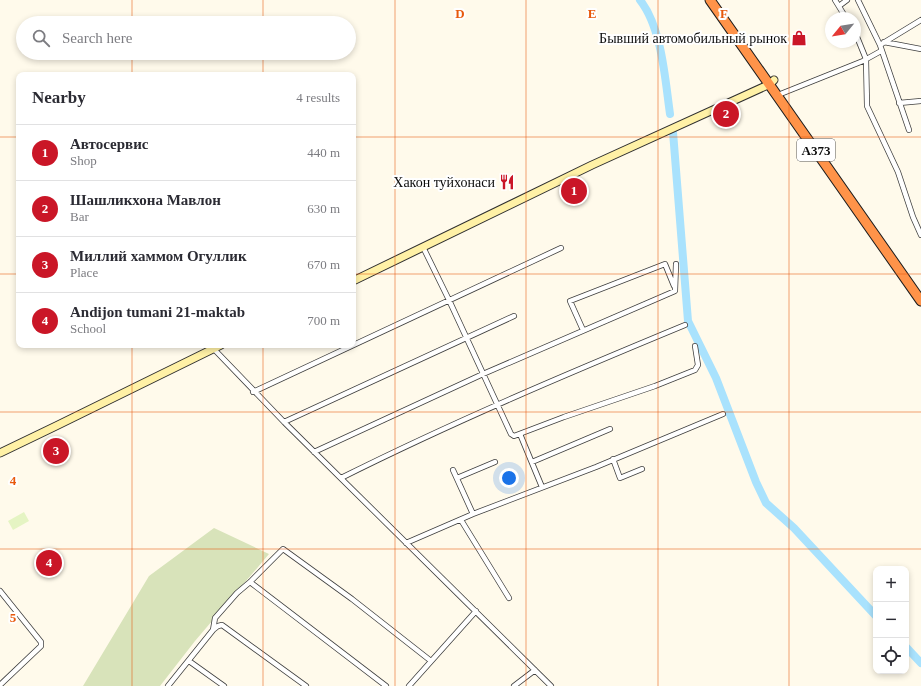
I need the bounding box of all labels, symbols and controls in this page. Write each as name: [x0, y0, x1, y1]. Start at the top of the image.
text: D: [455, 6, 465, 21]
text: E: [588, 6, 596, 21]
text: F: [720, 6, 728, 21]
north arrow: [825, 12, 861, 48]
search box: [16, 16, 356, 60]
icon: search: [30, 27, 52, 49]
shop icon: Бывший автомобильный рынок: [790, 29, 808, 47]
text: Search here: [62, 30, 132, 46]
place label: Бывший автомобильный рынок: [599, 31, 787, 46]
text: Nearby: [32, 88, 86, 107]
text: 4 results: [296, 90, 340, 105]
pin: 2: [713, 99, 739, 129]
text: Автосервис: [70, 136, 148, 152]
road number: A373: [797, 139, 835, 161]
text: 1: [42, 145, 48, 160]
text: 440 m: [307, 145, 340, 160]
text: Shop: [70, 153, 97, 168]
restaurant icon: Хакон туйхонаси: [498, 173, 516, 191]
place label: Хакон туйхонаси: [393, 175, 496, 190]
pin: 1: [561, 176, 587, 206]
text: Шашликхона Мавлон: [70, 192, 221, 208]
text: 2: [42, 201, 48, 216]
text: 630 m: [307, 201, 340, 216]
text: Bar: [70, 209, 89, 224]
text: Миллий хаммом Огуллик: [70, 248, 247, 264]
text: 3: [42, 257, 48, 272]
text: 670 m: [307, 257, 340, 272]
text: Place: [70, 265, 98, 280]
text: Andijon tumani 21-maktab: [70, 304, 245, 320]
text: 4: [42, 313, 48, 328]
text: 700 m: [307, 313, 340, 328]
text: School: [70, 321, 106, 336]
pin: 3: [43, 436, 69, 466]
your location: [499, 468, 519, 488]
text: 4: [10, 473, 17, 488]
pin: 4: [36, 548, 62, 578]
map controls: [873, 566, 909, 674]
button: +: [873, 566, 909, 602]
button: −: [873, 602, 909, 638]
text: 5: [10, 610, 17, 625]
button: locate: [873, 638, 909, 674]

